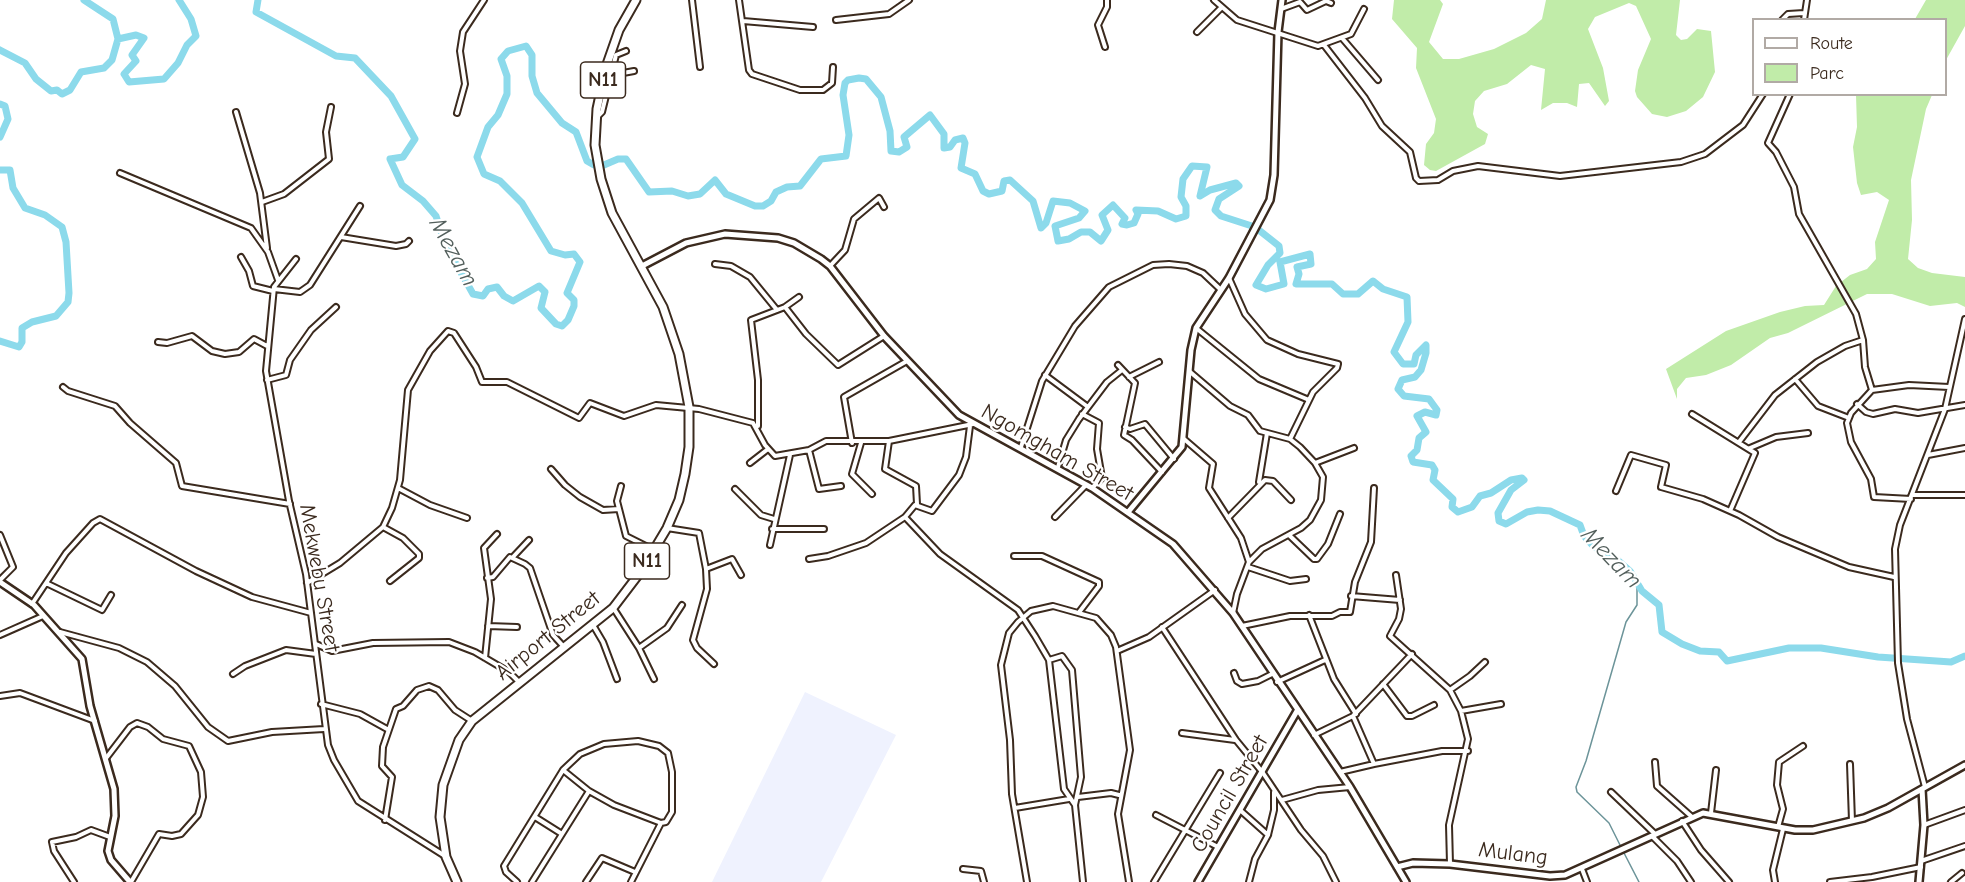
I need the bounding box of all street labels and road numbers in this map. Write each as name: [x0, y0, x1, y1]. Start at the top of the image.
road number: N11: [580, 62, 626, 98]
street label: Ngomgham Street: [976, 399, 1138, 507]
street label: Mekwebu Street: [293, 502, 345, 654]
road number: N11: [624, 543, 670, 579]
street label: Airport Street: [490, 586, 606, 686]
street label: Council Street: [1186, 730, 1274, 858]
street label: Mulang: [1477, 837, 1549, 871]

